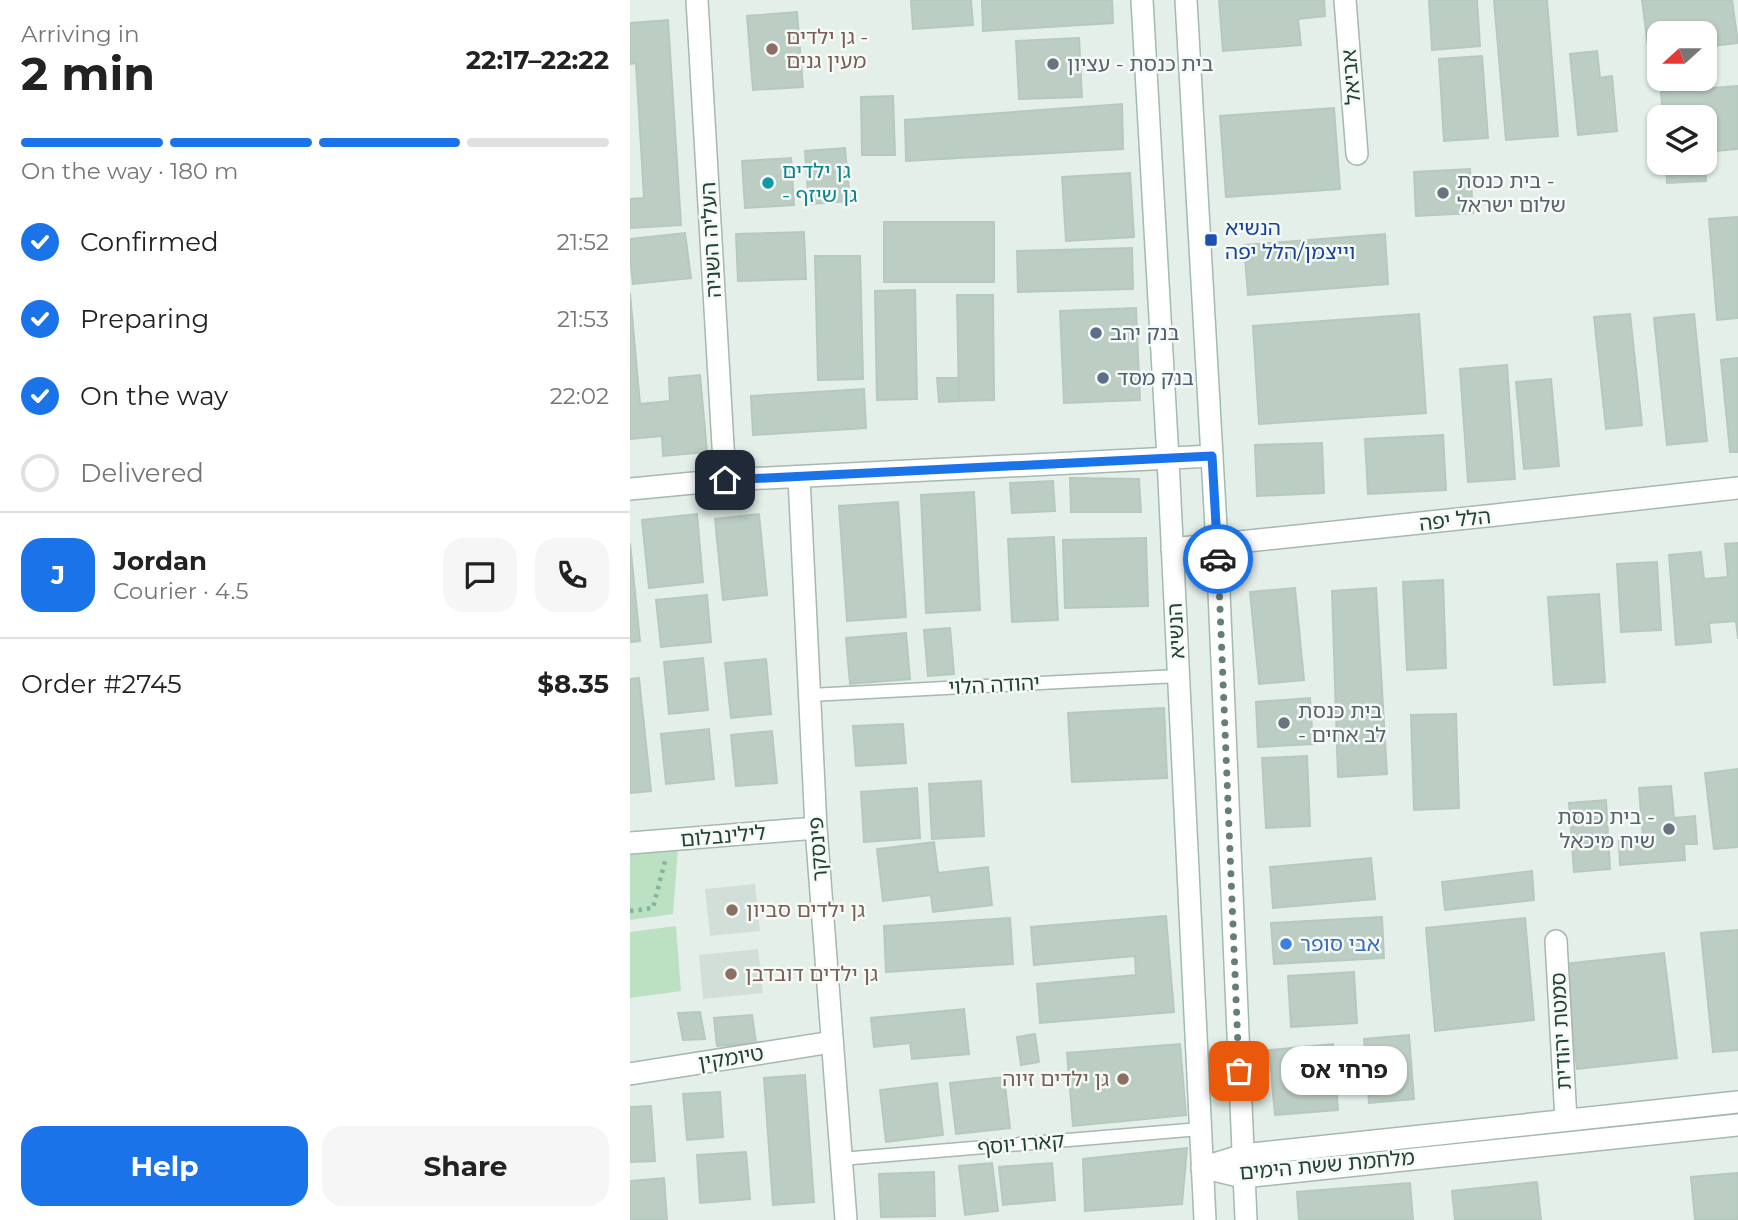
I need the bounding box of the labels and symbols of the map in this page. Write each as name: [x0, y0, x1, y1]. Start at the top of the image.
north arrow: [1647, 21, 1717, 91]
place label: גן ילדים - מעין גנים: [786, 24, 868, 73]
marker: גן ילדים - מעין גנים: [764, 41, 780, 57]
street label: אביאל: [1336, 48, 1365, 106]
place label: בית כנסת - עציון: [1067, 51, 1214, 76]
marker: בית כנסת - עציון: [1045, 56, 1061, 72]
place label: גן ילדים - גן שיזף: [782, 158, 857, 207]
place label: בית כנסת - שלום ישראל: [1457, 168, 1566, 217]
marker: גן ילדים - גן שיזף: [760, 175, 776, 191]
street label: העליה השניה: [695, 181, 726, 299]
marker: בית כנסת - שלום ישראל: [1435, 185, 1451, 201]
place label: הנשיא וייצמן/הלל יפה: [1225, 215, 1355, 264]
marker: הנשיא וייצמן/הלל יפה: [1203, 232, 1219, 248]
place label: בנק יהב: [1110, 320, 1180, 345]
marker: בנק יהב: [1088, 325, 1104, 341]
place label: בנק מסד: [1117, 365, 1194, 390]
marker: בנק מסד: [1095, 370, 1111, 386]
pin: [695, 450, 755, 510]
street label: הלל יפה: [1418, 503, 1492, 536]
courier: [1183, 524, 1253, 594]
street label: הנשיא: [1162, 602, 1189, 660]
street label: יהודה הלוי: [948, 670, 1040, 699]
place label: בית כנסת - לב אחים: [1298, 698, 1386, 747]
marker: בית כנסת - לב אחים: [1276, 715, 1292, 731]
place label: בית כנסת - שיח מיכאל: [1557, 804, 1655, 853]
street label: פינסקר: [803, 816, 832, 882]
street label: לילינבלום: [679, 819, 767, 852]
marker: בית כנסת - שיח מיכאל: [1661, 821, 1677, 837]
place label: גן ילדים סביון: [746, 897, 865, 922]
marker: גן ילדים סביון: [724, 902, 740, 918]
place label: אבי סופר: [1300, 931, 1380, 956]
marker: אבי סופר: [1278, 936, 1294, 952]
place label: גן ילדים דובדבן: [745, 961, 878, 986]
marker: גן ילדים דובדבן: [723, 966, 739, 982]
street label: סמטת יהודית: [1545, 972, 1576, 1090]
street label: טיומקין: [696, 1040, 765, 1075]
pin: [1209, 1041, 1269, 1101]
callout: פרחי אס: [1281, 1046, 1407, 1096]
place label: גן ילדים זיוה: [1002, 1066, 1109, 1091]
marker: גן ילדים זיוה: [1115, 1071, 1131, 1087]
street label: קארו יוסף: [976, 1127, 1066, 1160]
street label: מלחמת ששת הימים: [1238, 1144, 1416, 1185]

